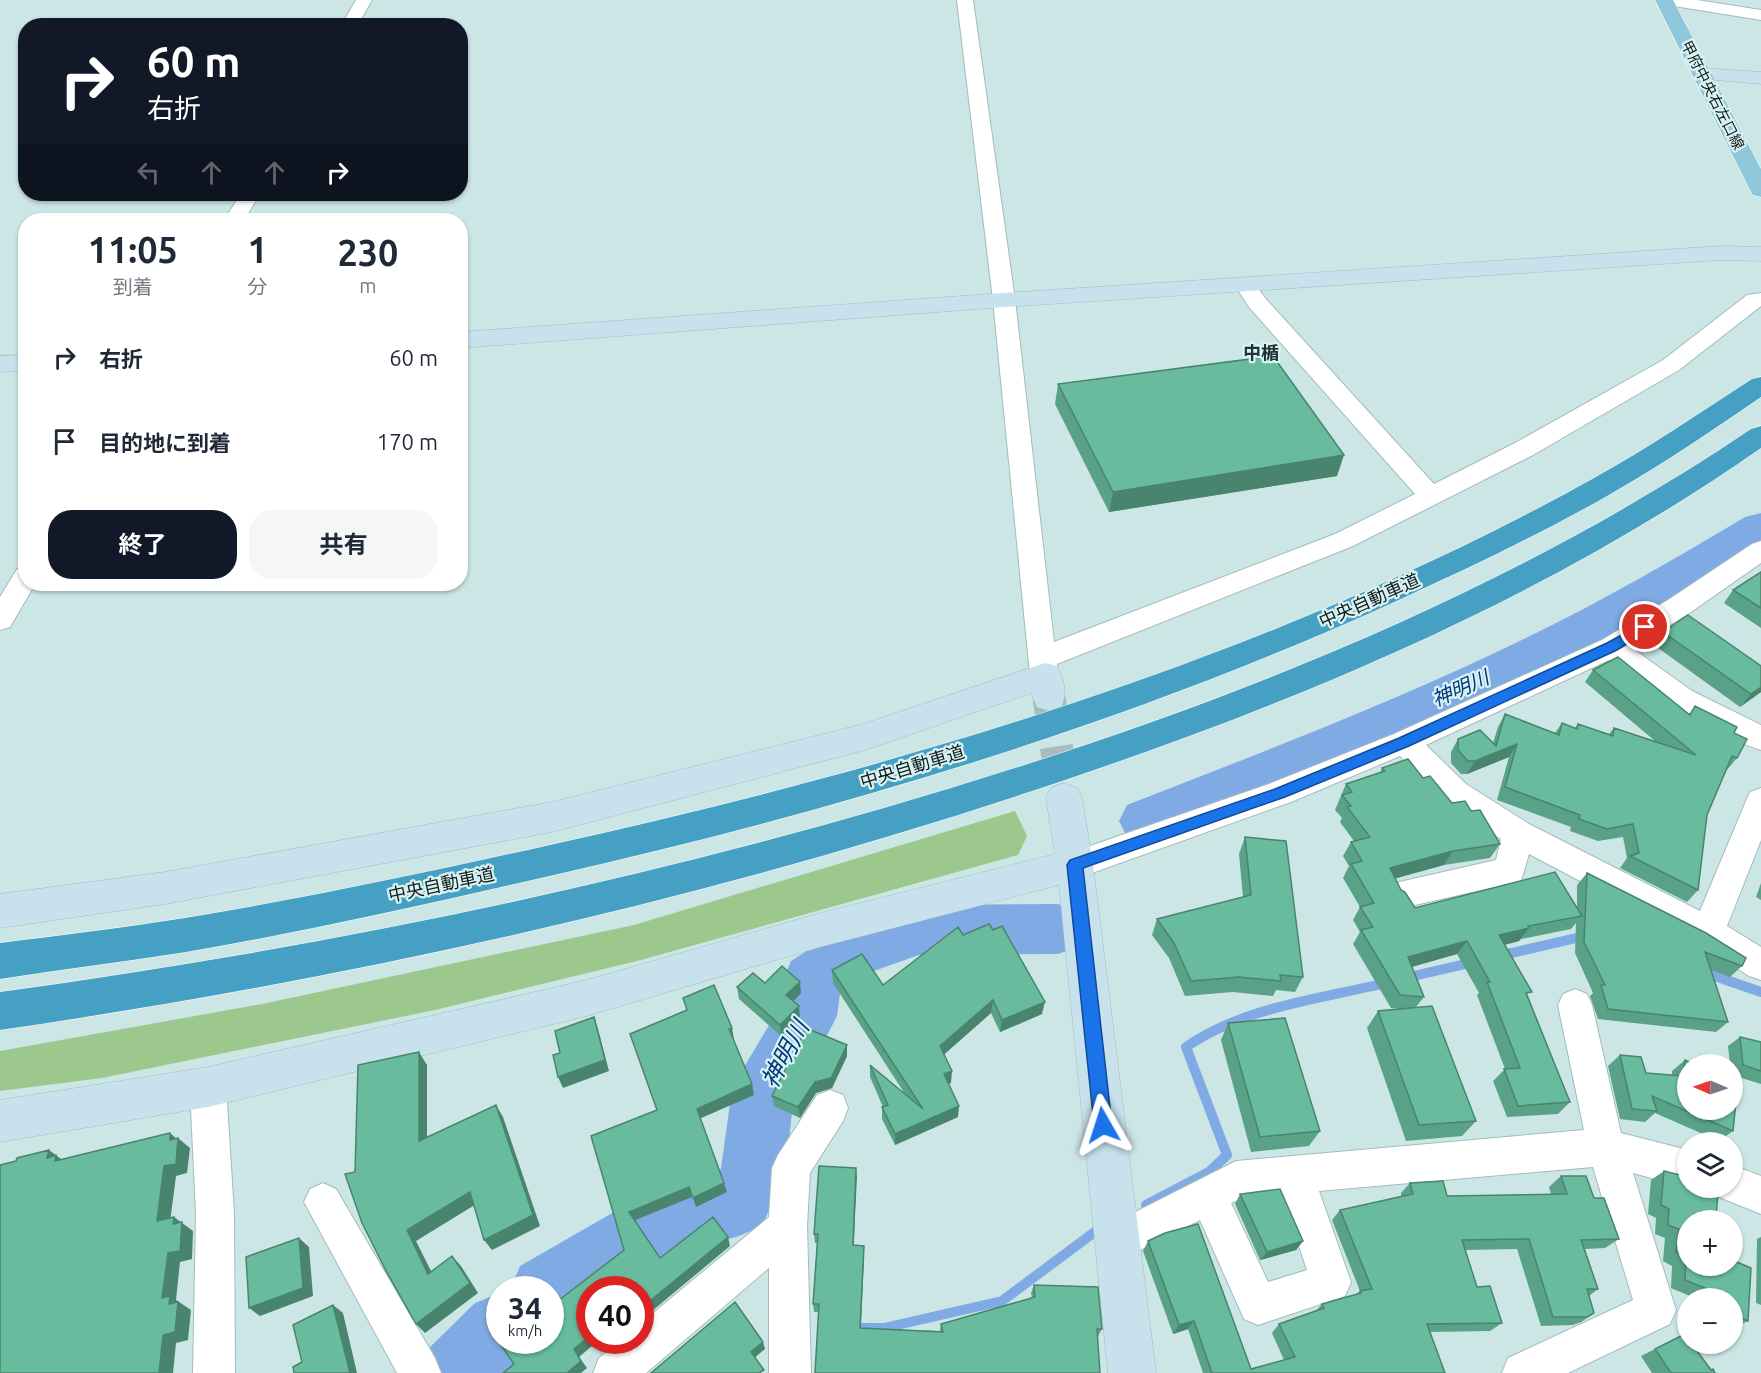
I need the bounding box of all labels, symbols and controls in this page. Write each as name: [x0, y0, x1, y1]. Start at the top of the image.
text: 60 m: [147, 38, 241, 85]
street label: 甲府中央右左口線: [1678, 38, 1748, 152]
icon: right: [48, 42, 126, 120]
text: 右折: [147, 93, 201, 123]
icon: left: [132, 156, 165, 189]
icon: ahead: [195, 156, 228, 189]
icon: ahead: [258, 156, 291, 189]
icon: right: [321, 156, 354, 189]
text: 11:05: [88, 229, 178, 270]
text: 1: [247, 229, 268, 270]
text: 230: [337, 232, 398, 273]
text: m: [359, 274, 377, 297]
text: 到着: [113, 275, 153, 298]
text: 分: [248, 275, 268, 298]
icon: right: [48, 341, 81, 374]
district label: 中楯: [1243, 342, 1279, 362]
text: 60 m: [389, 345, 438, 370]
text: 右折: [99, 346, 143, 371]
icon: arrive: [48, 425, 81, 458]
text: 170 m: [377, 429, 438, 454]
text: 目的地に到着: [99, 430, 231, 455]
button: 終了: [48, 510, 237, 579]
button: 共有: [249, 510, 438, 579]
street label: 中央自動車道: [1316, 569, 1422, 631]
pin: [1619, 601, 1670, 652]
icon: arrive: [1628, 610, 1661, 643]
water label: 神明川: [1428, 664, 1494, 711]
street label: 中央自動車道: [857, 741, 967, 791]
street label: 中央自動車道: [386, 863, 496, 905]
water label: 神明川: [756, 1013, 815, 1092]
north arrow: [1677, 1054, 1743, 1120]
map controls: [1677, 1054, 1743, 1354]
position arrow: [1071, 1093, 1135, 1157]
button: layers: [1677, 1132, 1743, 1198]
button: +: [1677, 1210, 1743, 1276]
speed limit sign: 40: [576, 1276, 654, 1354]
button: −: [1677, 1288, 1743, 1354]
text: 34: [508, 1291, 542, 1325]
text: km/h: [508, 1322, 542, 1339]

